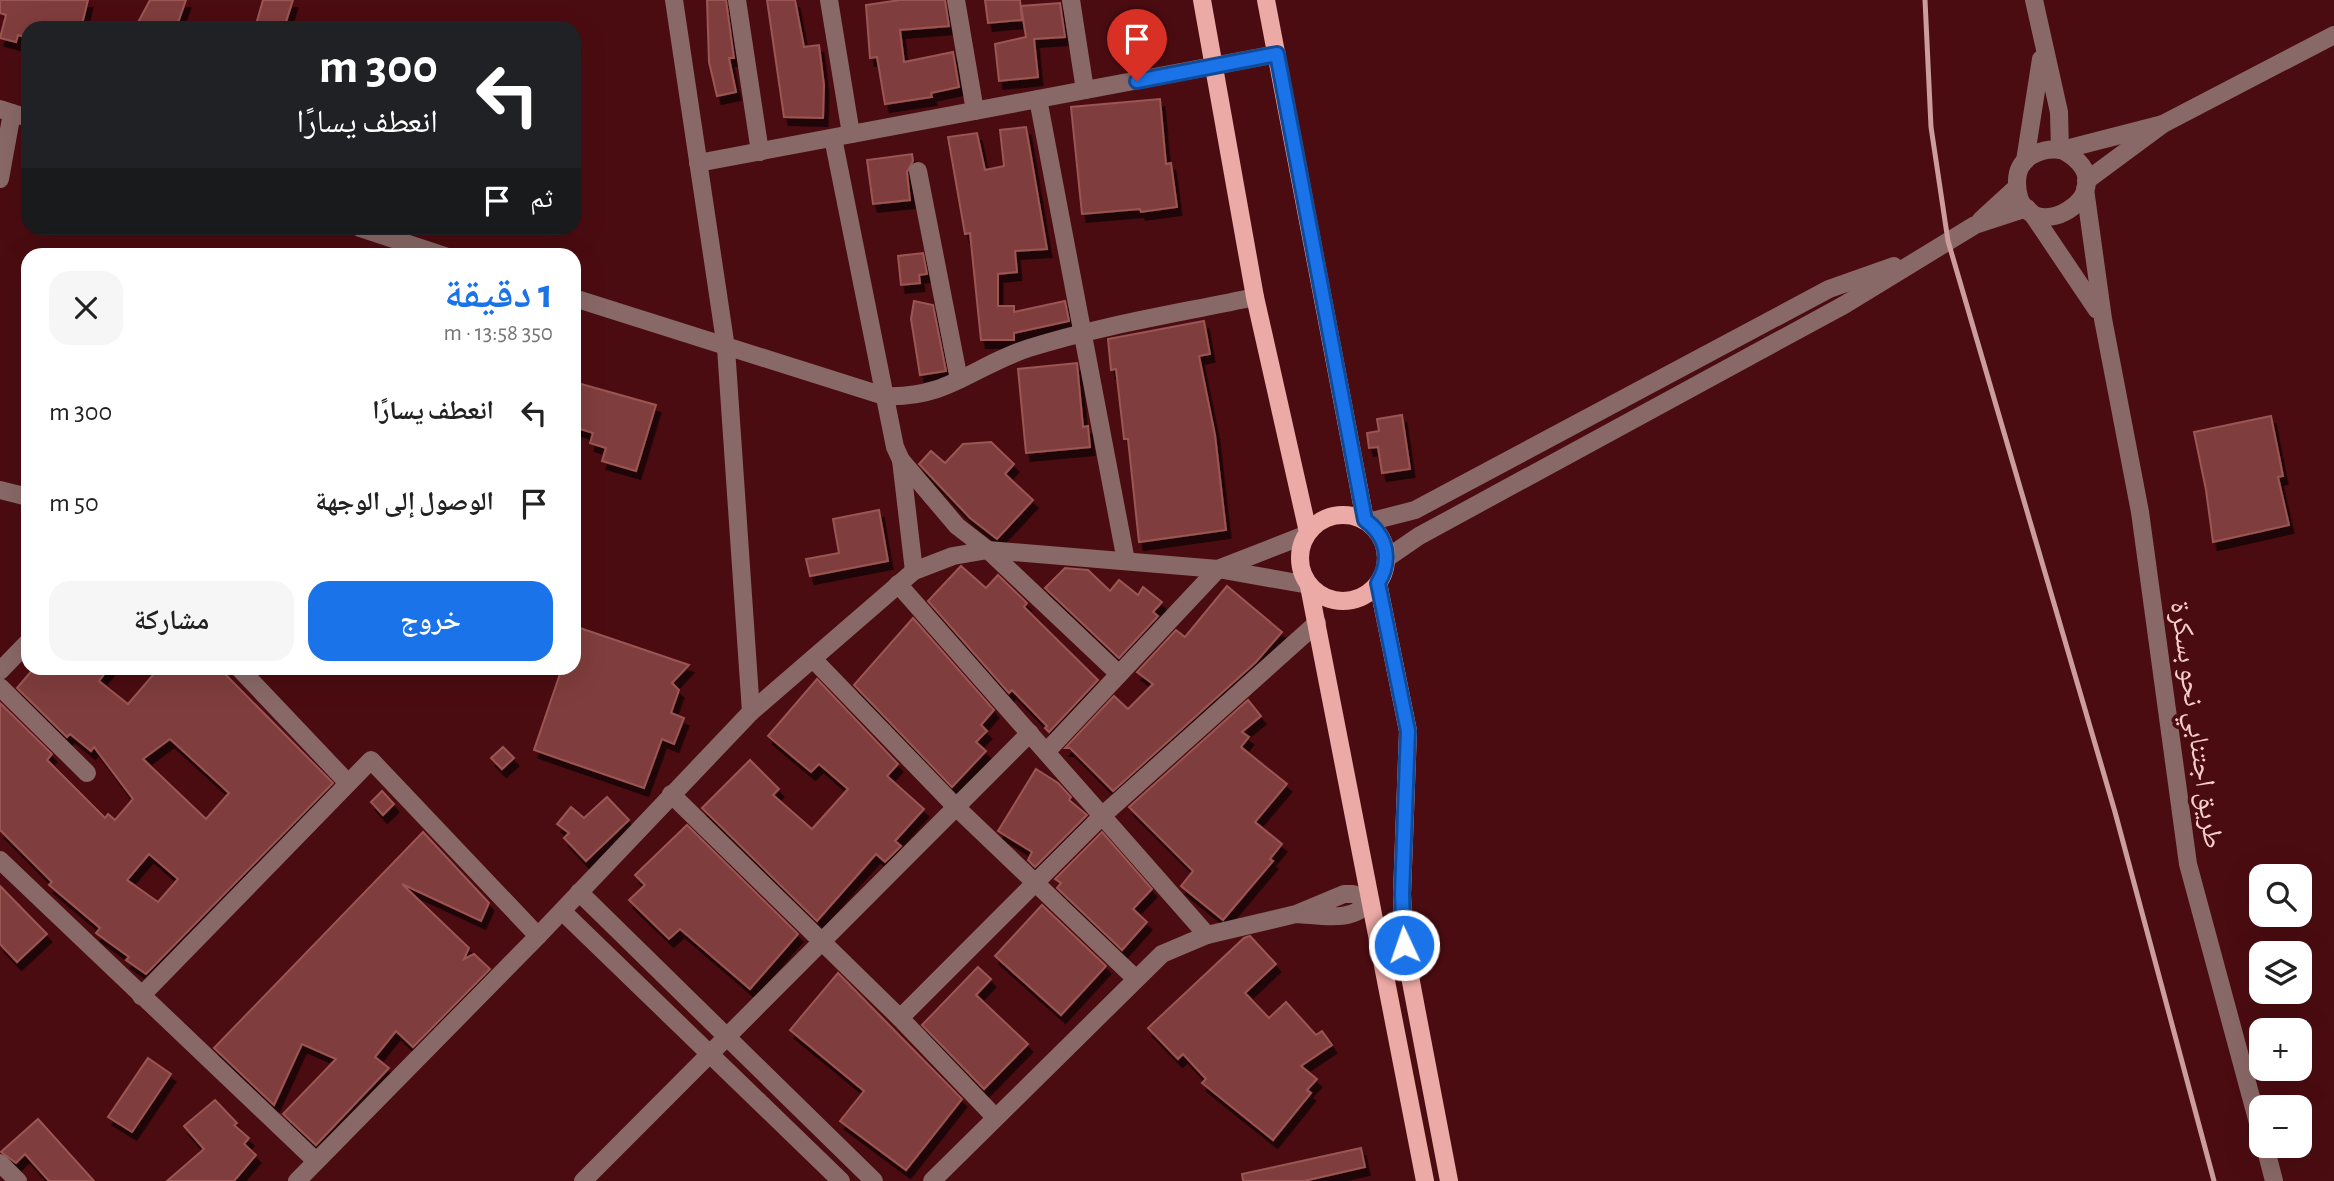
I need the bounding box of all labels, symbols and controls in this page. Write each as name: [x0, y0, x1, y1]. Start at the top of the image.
pin: [1107, 9, 1167, 81]
icon: arrive: [1118, 20, 1156, 58]
text: 300 m: [319, 43, 438, 92]
icon: left: [462, 49, 553, 140]
text: انعطف يسارًا: [297, 106, 438, 138]
icon: arrive: [478, 182, 516, 220]
text: ثم: [530, 186, 553, 212]
button: close: [49, 271, 123, 345]
text: 1 دقيقة: [444, 273, 553, 315]
text: 350 m · 13:58: [444, 322, 553, 345]
icon: left: [515, 394, 553, 432]
text: انعطف يسارًا: [372, 398, 494, 424]
text: 300 m: [49, 399, 112, 425]
icon: arrive: [515, 485, 553, 523]
text: الوصول إلى الوجهة: [315, 489, 494, 515]
text: 50 m: [49, 490, 99, 516]
button: مشاركة: [49, 581, 294, 661]
button: خروج: [308, 581, 553, 661]
street label: طريق اجتنابي نحو بسكرة: [2158, 600, 2227, 851]
map controls: [2249, 864, 2312, 1158]
button: search: [2249, 864, 2312, 927]
position arrow: [1367, 908, 1441, 982]
button: layers: [2249, 941, 2312, 1004]
button: +: [2249, 1018, 2312, 1081]
button: −: [2249, 1095, 2312, 1158]

